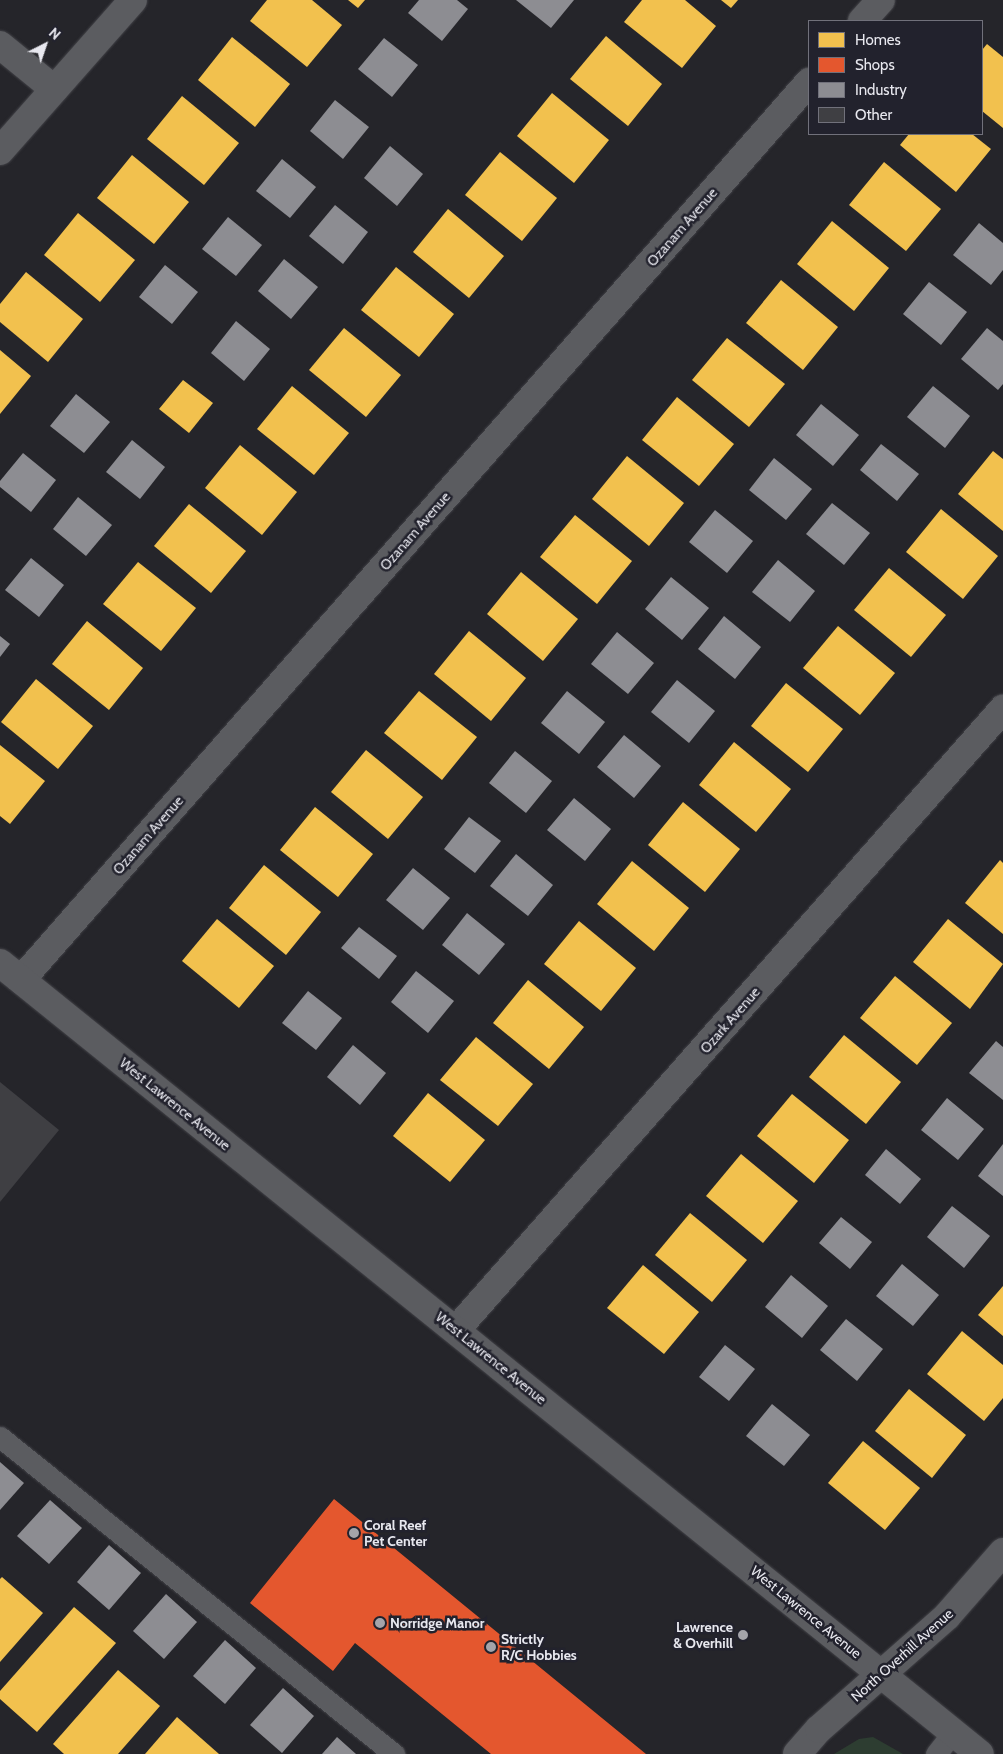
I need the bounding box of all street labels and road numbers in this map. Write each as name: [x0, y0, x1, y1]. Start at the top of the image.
street label: Ozanam Avenue: [643, 184, 721, 270]
street label: Ozanam Avenue: [376, 488, 454, 574]
street label: Ozanam Avenue: [109, 792, 187, 878]
street label: Ozark Avenue: [697, 983, 763, 1057]
street label: West Lawrence Avenue: [116, 1054, 234, 1154]
street label: West Lawrence Avenue: [432, 1308, 550, 1408]
street label: West Lawrence Avenue: [747, 1562, 865, 1662]
street label: North Overhill Avenue: [848, 1605, 956, 1705]

